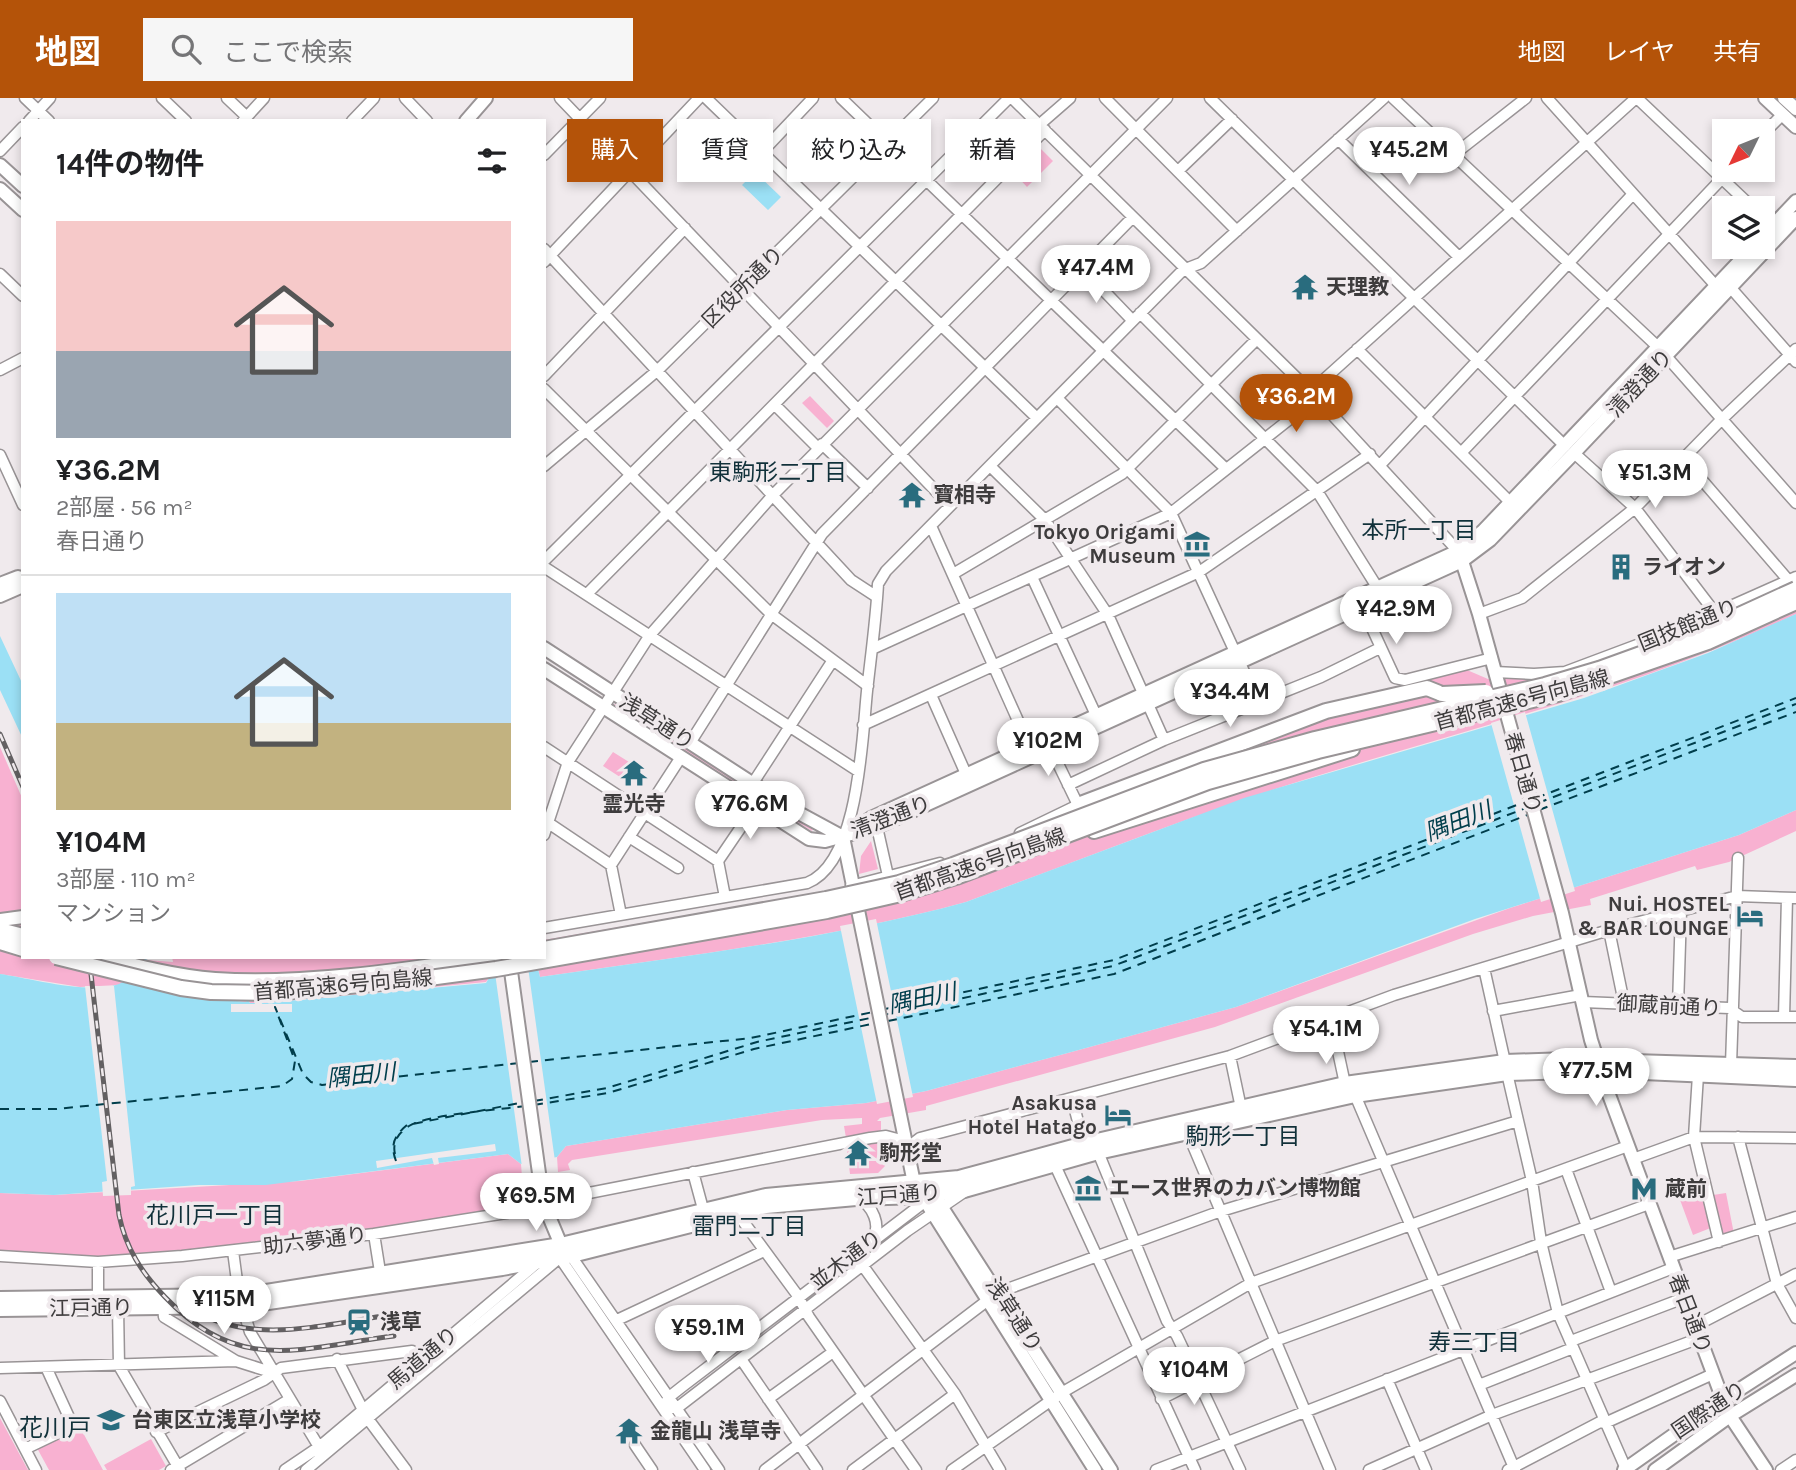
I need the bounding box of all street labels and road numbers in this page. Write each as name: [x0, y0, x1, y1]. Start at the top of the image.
street label: 区役所通り: [697, 241, 789, 333]
street label: 清澄通り: [1603, 344, 1677, 422]
street label: 国技館通り: [1635, 594, 1741, 656]
street label: 首都高速6号向島線: [1432, 665, 1612, 735]
street label: 浅草通り: [615, 689, 699, 755]
street label: 春日通り: [1500, 729, 1546, 817]
street label: 清澄通り: [847, 791, 935, 843]
street label: 首都高速6号向島線: [891, 823, 1069, 905]
street label: 首都高速6号向島線: [252, 965, 434, 1005]
street label: 御蔵前通り: [1616, 991, 1722, 1021]
street label: 江戸通り: [856, 1180, 942, 1210]
street label: 助六夢通り: [261, 1223, 369, 1259]
street label: 並木通り: [805, 1225, 887, 1295]
street label: 春日通り: [1664, 1270, 1716, 1358]
street label: 浅草通り: [981, 1273, 1047, 1357]
street label: 江戸通り: [49, 1295, 133, 1321]
street label: 馬道通り: [383, 1322, 463, 1394]
street label: 国際通り: [1667, 1377, 1751, 1443]

